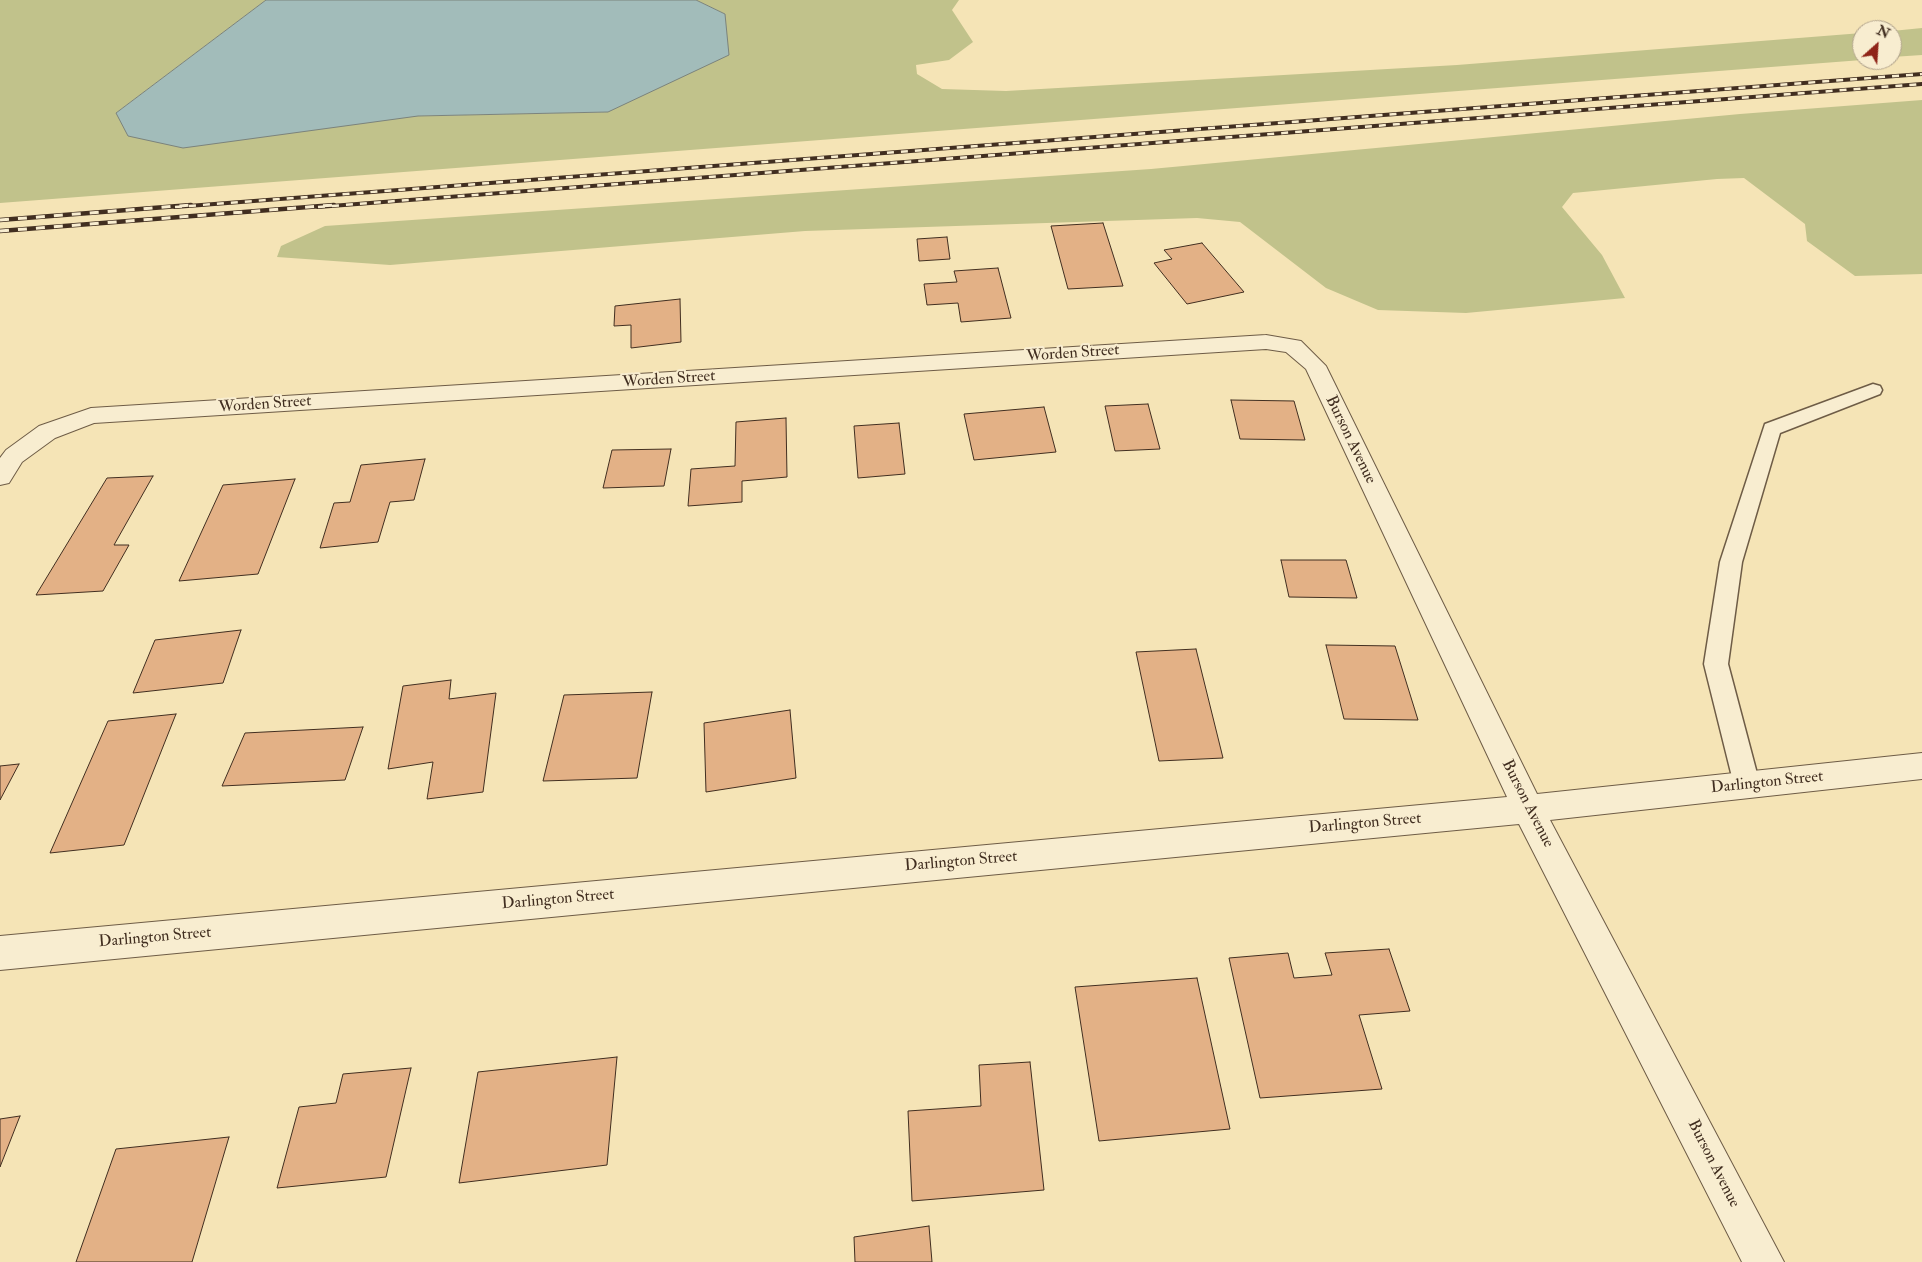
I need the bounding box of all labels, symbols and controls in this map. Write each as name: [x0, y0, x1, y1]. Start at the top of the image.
north arrow: [1852, 20, 1902, 70]
text: N: [1874, 22, 1893, 42]
street label: Worden Street: [1026, 341, 1120, 367]
street label: Worden Street: [622, 367, 716, 393]
street label: Worden Street: [218, 392, 312, 418]
street label: Burson Avenue: [1320, 393, 1380, 487]
street label: Burson Avenue: [1497, 757, 1557, 851]
street label: Darlington Street: [1710, 768, 1824, 798]
street label: Darlington Street: [1308, 810, 1422, 838]
street label: Darlington Street: [904, 848, 1018, 876]
street label: Darlington Street: [501, 886, 615, 914]
street label: Darlington Street: [98, 924, 212, 952]
street label: Burson Avenue: [1683, 1117, 1743, 1211]

